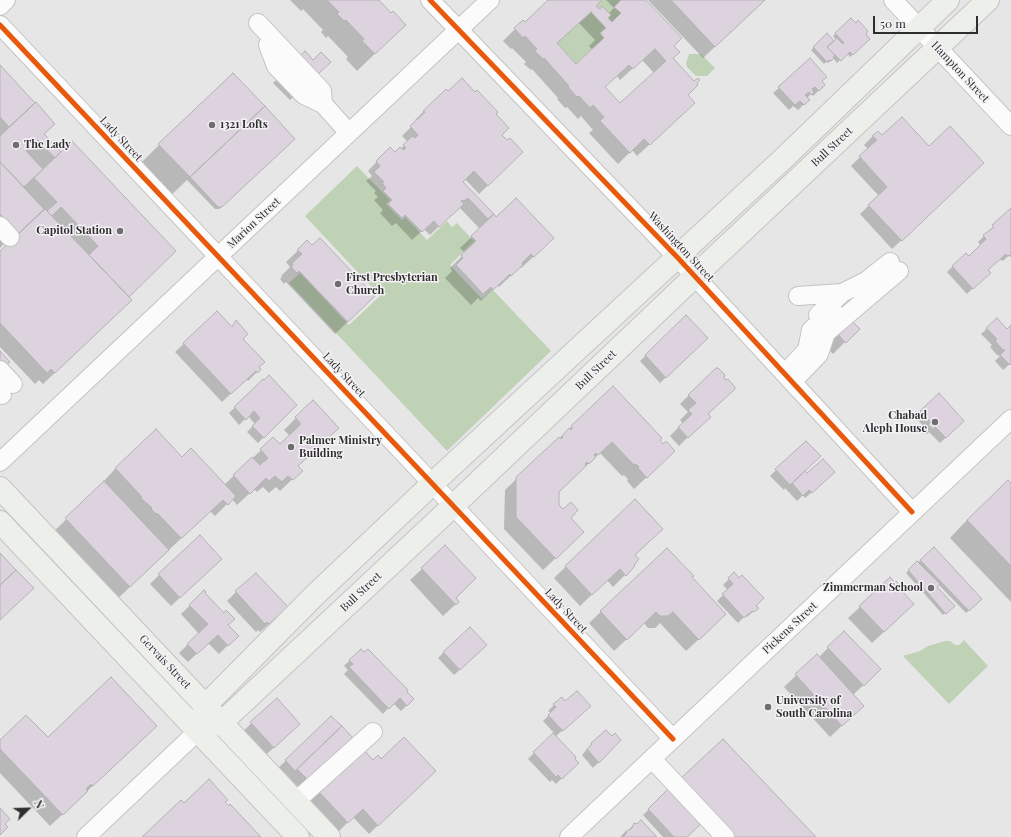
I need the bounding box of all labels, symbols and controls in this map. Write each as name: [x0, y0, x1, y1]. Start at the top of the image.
scale bar: [875, 8, 980, 34]
text: 50 m: [880, 15, 906, 31]
street label: Hampton Street: [928, 39, 992, 105]
street label: Lady Street: [97, 114, 145, 164]
place label: 1321 Lofts: [220, 118, 268, 132]
marker: 1321 Lofts: [207, 120, 217, 130]
street label: Bull Street: [809, 125, 855, 169]
place label: The Lady: [24, 138, 71, 152]
marker: The Lady: [11, 140, 21, 150]
street label: Marion Street: [225, 195, 283, 251]
street label: Washington Street: [645, 209, 717, 285]
place label: Capitol Station: [36, 224, 112, 238]
marker: Capitol Station: [115, 226, 125, 236]
place label: First Presbyterian Church: [346, 271, 438, 297]
marker: First Presbyterian Church: [333, 279, 343, 289]
street label: Bull Street: [573, 347, 619, 393]
street label: Lady Street: [320, 350, 368, 400]
place label: Chabad Aleph House: [863, 409, 927, 435]
marker: Chabad Aleph House: [930, 417, 940, 427]
place label: Palmer Ministry Building: [299, 434, 382, 460]
marker: Palmer Ministry Building: [286, 442, 296, 452]
street label: Bull Street: [338, 570, 384, 614]
place label: Zimmerman School: [823, 581, 923, 595]
marker: Zimmerman School: [926, 583, 936, 593]
street label: Lady Street: [542, 586, 590, 636]
street label: Pickens Street: [760, 599, 820, 657]
street label: Gervais Street: [137, 632, 193, 692]
place label: University of South Carolina: [776, 694, 852, 720]
marker: University of South Carolina: [763, 702, 773, 712]
north arrow: [8, 789, 48, 829]
text: N: [31, 798, 48, 811]

